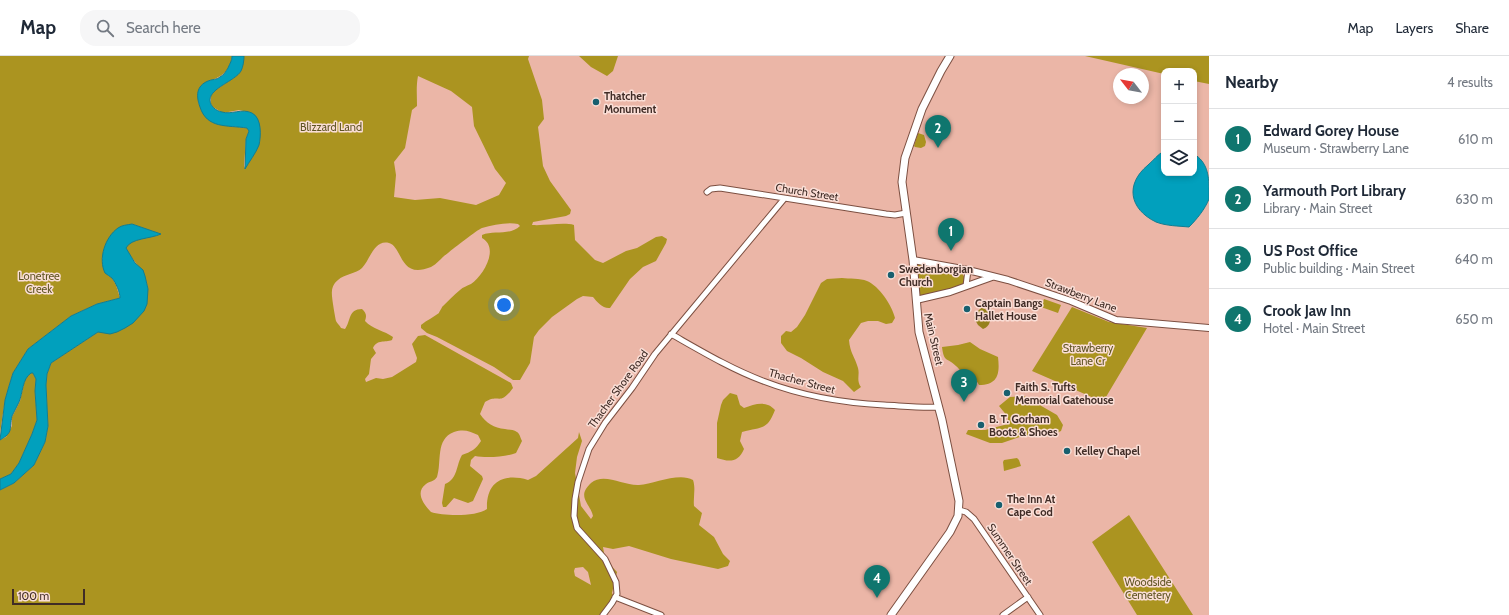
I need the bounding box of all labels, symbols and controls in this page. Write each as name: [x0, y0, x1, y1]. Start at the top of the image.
search box: [80, 10, 360, 46]
text: Map: [20, 16, 56, 39]
icon: search: [94, 17, 116, 39]
text: Search here: [126, 19, 201, 37]
text: Map: [1348, 19, 1373, 37]
text: Layers: [1395, 19, 1433, 37]
text: Share: [1455, 19, 1489, 37]
north arrow: [1113, 68, 1149, 104]
map controls: [1161, 68, 1197, 176]
button: +: [1161, 68, 1197, 104]
text: Nearby: [1225, 72, 1278, 92]
text: 4 results: [1447, 74, 1493, 90]
place label: Thatcher Monument: [604, 89, 657, 116]
marker: Thatcher Monument: [591, 97, 601, 107]
button: −: [1161, 104, 1197, 140]
pin: 2: [925, 115, 951, 148]
park label: Blizzard Land: [300, 120, 362, 134]
text: Edward Gorey House: [1263, 122, 1399, 140]
text: 1: [1236, 131, 1240, 147]
text: 610 m: [1458, 131, 1493, 147]
button: layers: [1161, 140, 1197, 176]
text: Museum · Strawberry Lane: [1263, 140, 1409, 156]
street label: Church Street: [775, 180, 840, 204]
text: Yarmouth Port Library: [1263, 182, 1406, 200]
text: 2: [1235, 191, 1241, 207]
text: 630 m: [1455, 191, 1493, 207]
text: Library · Main Street: [1263, 200, 1372, 216]
pin: 1: [938, 218, 964, 251]
text: US Post Office: [1263, 242, 1358, 260]
text: 3: [1234, 251, 1242, 267]
text: 640 m: [1455, 251, 1493, 267]
text: Public building · Main Street: [1263, 260, 1415, 276]
place label: Swedenborgian Church: [899, 262, 973, 289]
park label: Lonetree Creek: [18, 269, 60, 296]
marker: Swedenborgian Church: [886, 270, 896, 280]
street label: Strawberry Lane: [1043, 275, 1119, 315]
your location: [494, 295, 514, 315]
place label: Captain Bangs Hallet House: [975, 296, 1043, 323]
text: Crook Jaw Inn: [1263, 302, 1351, 320]
marker: Captain Bangs Hallet House: [962, 304, 972, 314]
street label: Main Street: [921, 311, 947, 367]
text: 4: [1234, 311, 1242, 327]
text: 650 m: [1455, 311, 1493, 327]
text: Hotel · Main Street: [1263, 320, 1365, 336]
park label: Strawberry Lane Cr: [1063, 341, 1114, 368]
street label: Thacher Shore Road: [585, 347, 651, 431]
street label: Thacher Street: [767, 365, 837, 397]
pin: 3: [951, 369, 977, 402]
place label: Faith S. Tufts Memorial Gatehouse: [1015, 380, 1114, 407]
marker: Faith S. Tufts Memorial Gatehouse: [1002, 388, 1012, 398]
place label: B. T. Gorham Boots & Shoes: [989, 412, 1058, 439]
marker: B. T. Gorham Boots & Shoes: [976, 420, 986, 430]
place label: Kelley Chapel: [1075, 444, 1140, 458]
marker: Kelley Chapel: [1062, 446, 1072, 456]
place label: The Inn At Cape Cod: [1007, 492, 1055, 519]
marker: The Inn At Cape Cod: [994, 500, 1004, 510]
street label: Summer Street: [984, 521, 1036, 588]
pin: 4: [864, 565, 890, 598]
park label: Woodside Cemetery: [1125, 575, 1172, 602]
scale bar: [12, 587, 85, 606]
text: 100 m: [18, 589, 49, 603]

